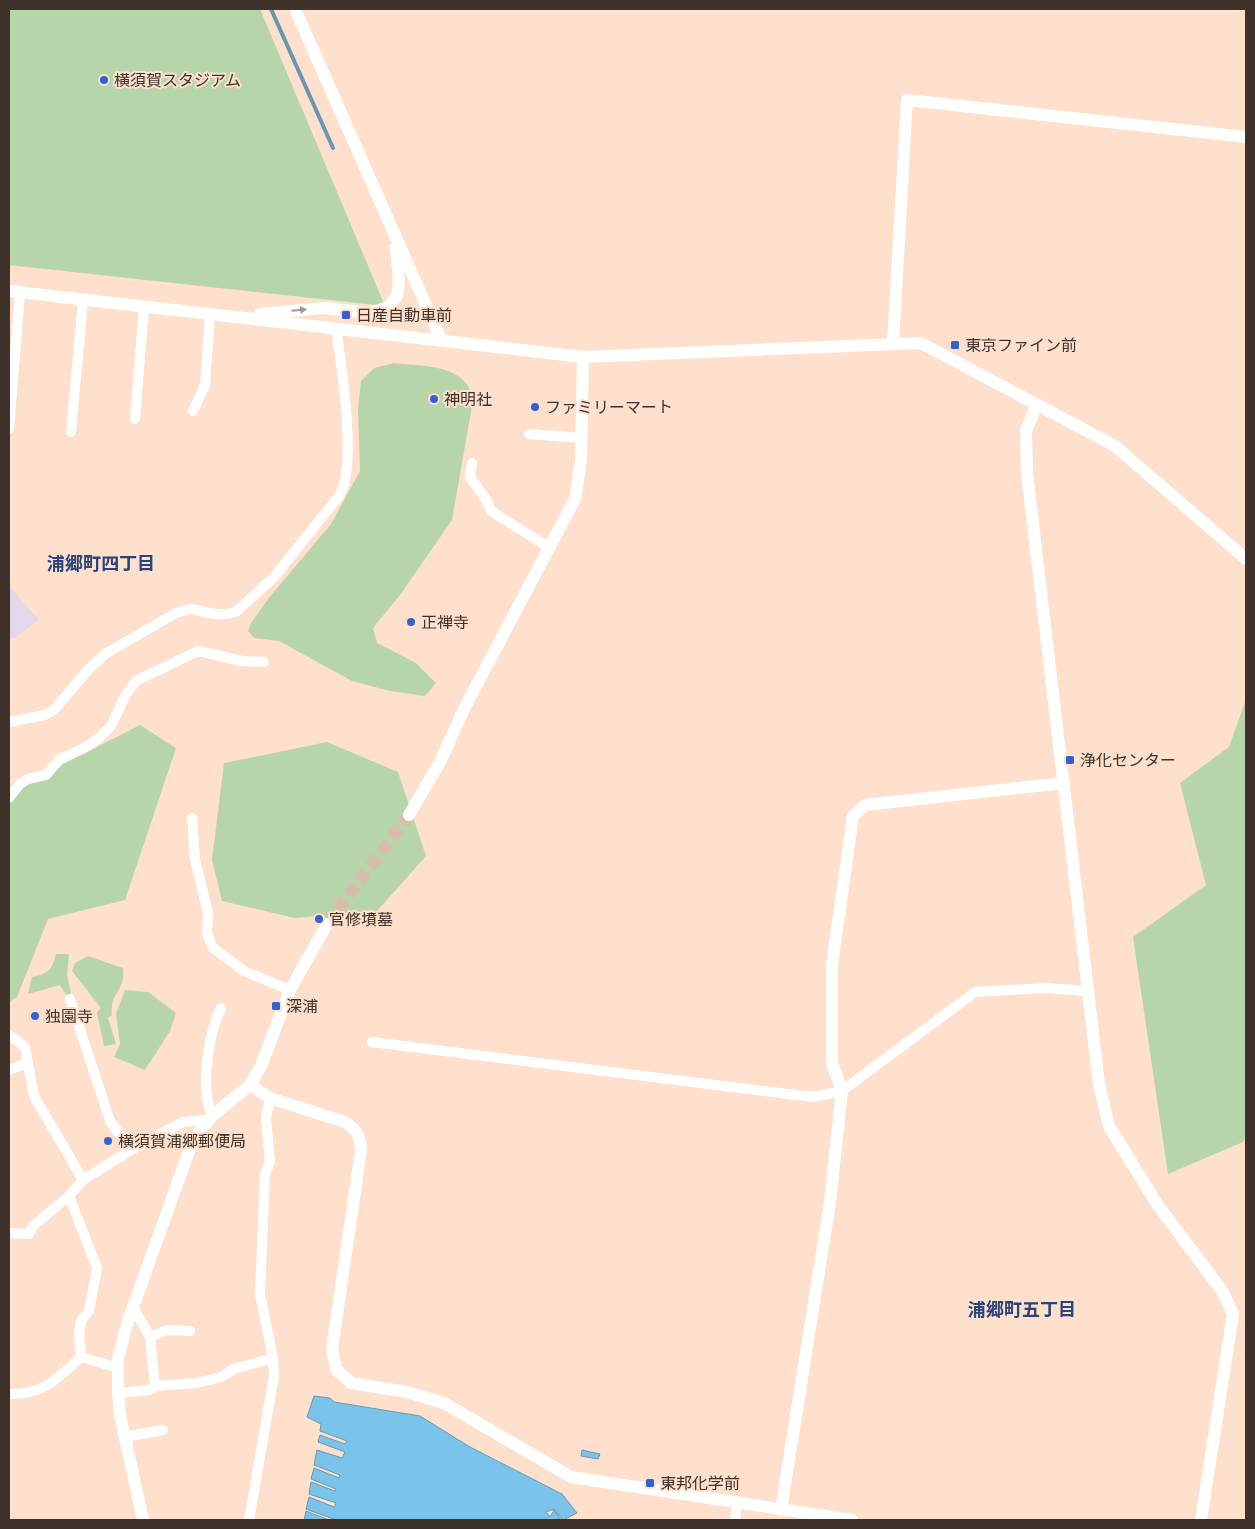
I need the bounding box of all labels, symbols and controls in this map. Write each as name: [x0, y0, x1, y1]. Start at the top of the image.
place label: 横須賀スタジアム: [114, 70, 241, 90]
marker: 横須賀スタジアム: [98, 74, 110, 86]
place label: 日産自動車前: [356, 305, 452, 325]
one-way arrow: [291, 306, 307, 314]
marker: 日産自動車前: [340, 309, 352, 321]
place label: 東京ファイン前: [965, 335, 1077, 355]
marker: 東京ファイン前: [949, 339, 961, 351]
place label: 神明社: [444, 389, 492, 409]
marker: 神明社: [428, 393, 440, 405]
place label: ファミリーマート: [545, 397, 673, 417]
marker: ファミリーマート: [529, 401, 541, 413]
district label: 浦郷町四丁目: [47, 552, 155, 575]
place label: 正禅寺: [421, 612, 469, 632]
marker: 正禅寺: [405, 616, 417, 628]
place label: 浄化センター: [1080, 750, 1176, 770]
marker: 浄化センター: [1064, 754, 1076, 766]
place label: 官修墳墓: [329, 909, 393, 929]
marker: 官修墳墓: [313, 913, 325, 925]
place label: 深浦: [286, 996, 318, 1016]
marker: 深浦: [270, 1000, 282, 1012]
place label: 独園寺: [45, 1006, 93, 1026]
marker: 独園寺: [29, 1010, 41, 1022]
place label: 横須賀浦郷郵便局: [118, 1131, 246, 1151]
marker: 横須賀浦郷郵便局: [102, 1135, 114, 1147]
district label: 浦郷町五丁目: [968, 1298, 1076, 1321]
place label: 東邦化学前: [660, 1473, 740, 1493]
marker: 東邦化学前: [644, 1477, 656, 1489]

